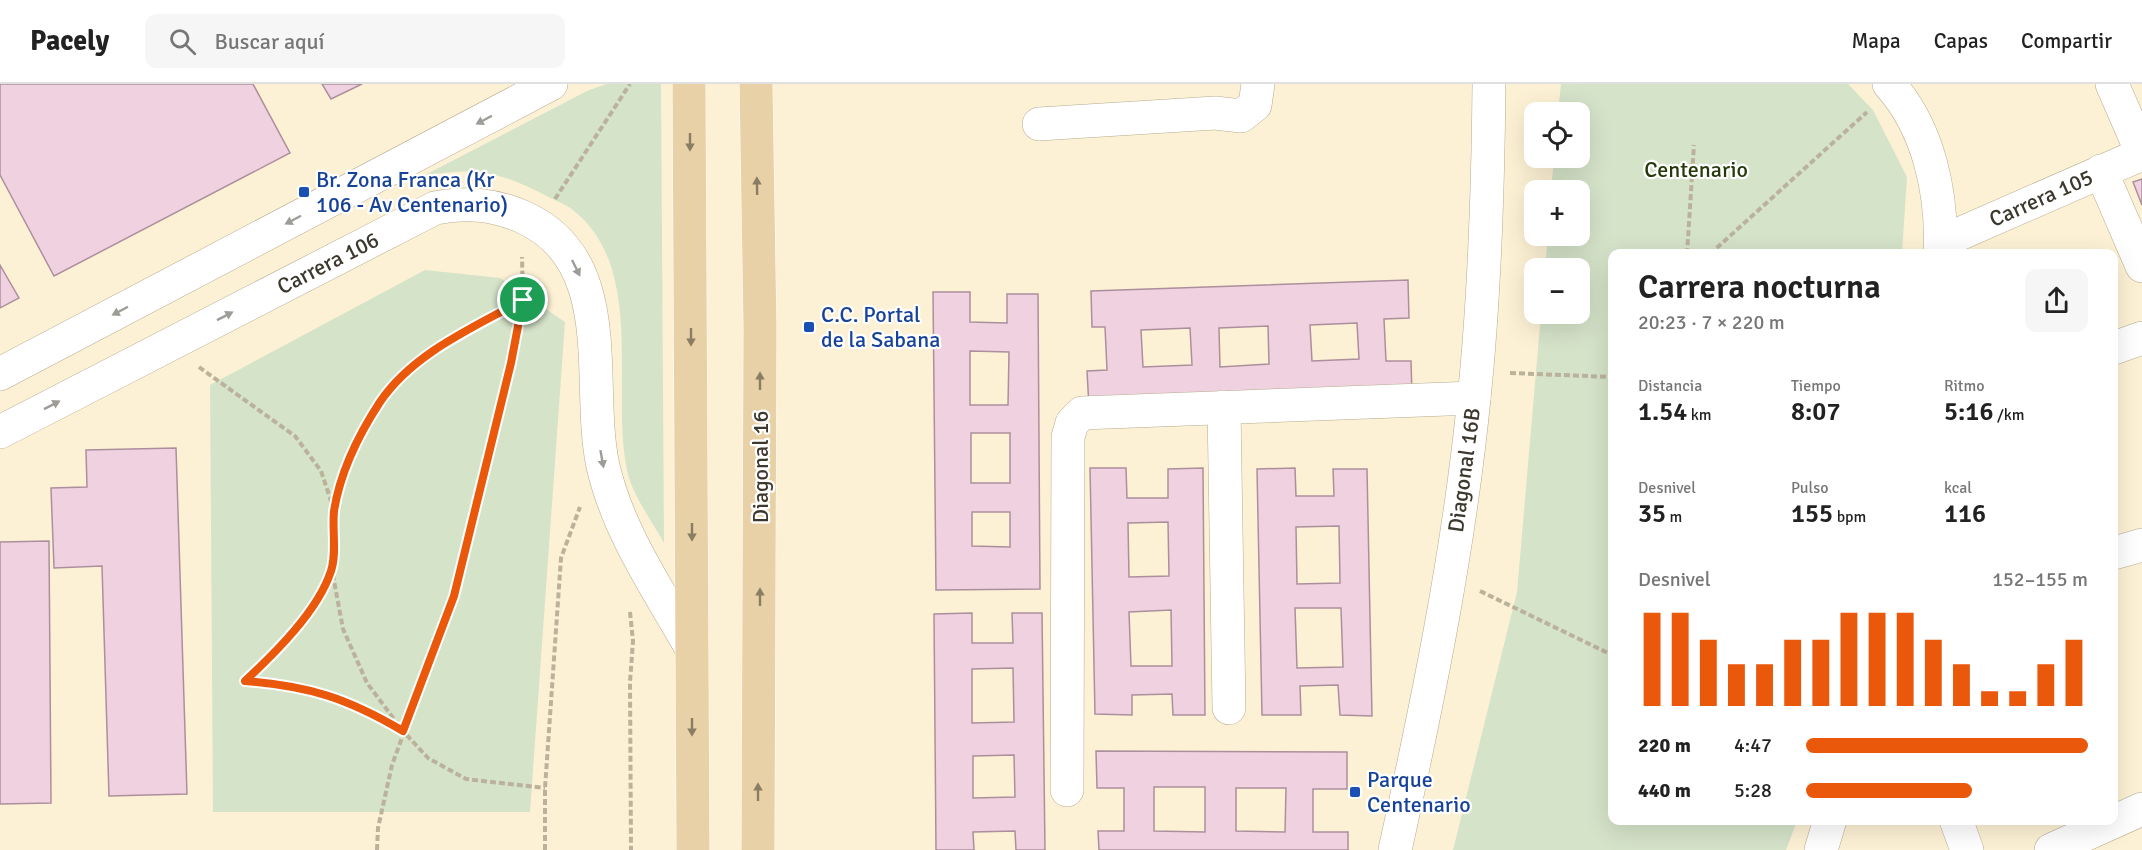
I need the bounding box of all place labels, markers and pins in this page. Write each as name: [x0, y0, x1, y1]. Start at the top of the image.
place label: Br. Zona Franca (Kr 106 - Av Centenario): [316, 166, 508, 218]
marker: Br. Zona Franca (Kr 106 - Av Centenario): [297, 185, 311, 199]
pin: [497, 274, 548, 325]
place label: C.C. Portal de la Sabana: [821, 301, 940, 353]
marker: C.C. Portal de la Sabana: [802, 320, 816, 334]
place label: Parque Centenario: [1367, 766, 1471, 818]
marker: Parque Centenario: [1348, 785, 1362, 799]

